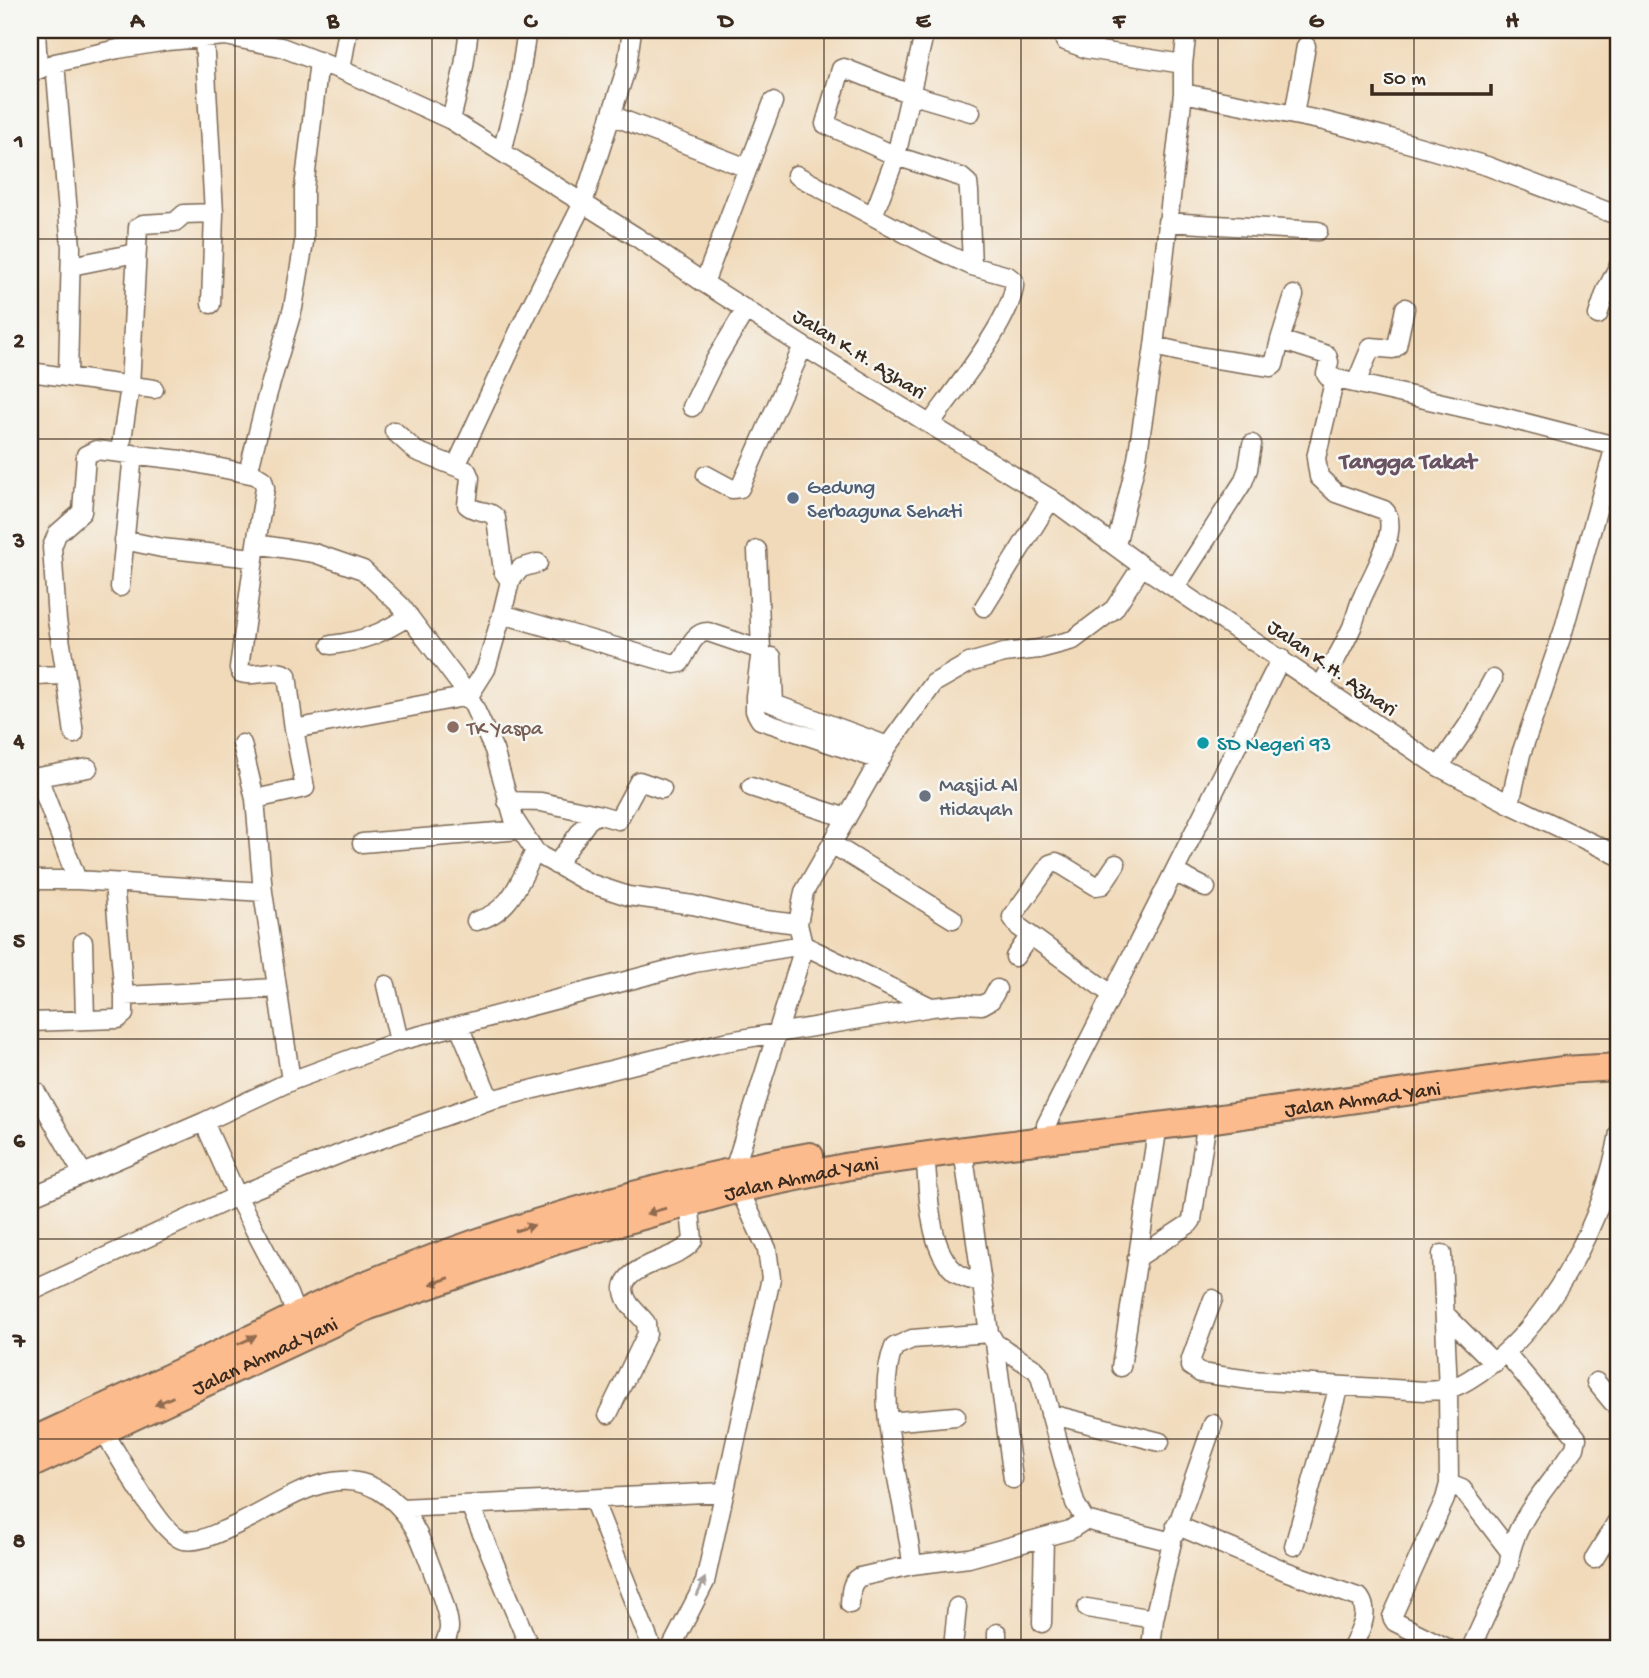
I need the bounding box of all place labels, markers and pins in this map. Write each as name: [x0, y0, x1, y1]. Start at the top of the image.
place label: Gedung Serbaguna Sehati: [807, 477, 963, 526]
marker: Gedung Serbaguna Sehati: [785, 490, 801, 506]
place label: TK Yaspa: [466, 718, 544, 743]
marker: TK Yaspa: [445, 719, 461, 735]
place label: SD Negeri 93: [1217, 734, 1331, 759]
marker: SD Negeri 93: [1195, 735, 1211, 751]
place label: Masjid Al Hidayah: [939, 775, 1018, 824]
marker: Masjid Al Hidayah: [917, 788, 933, 804]

